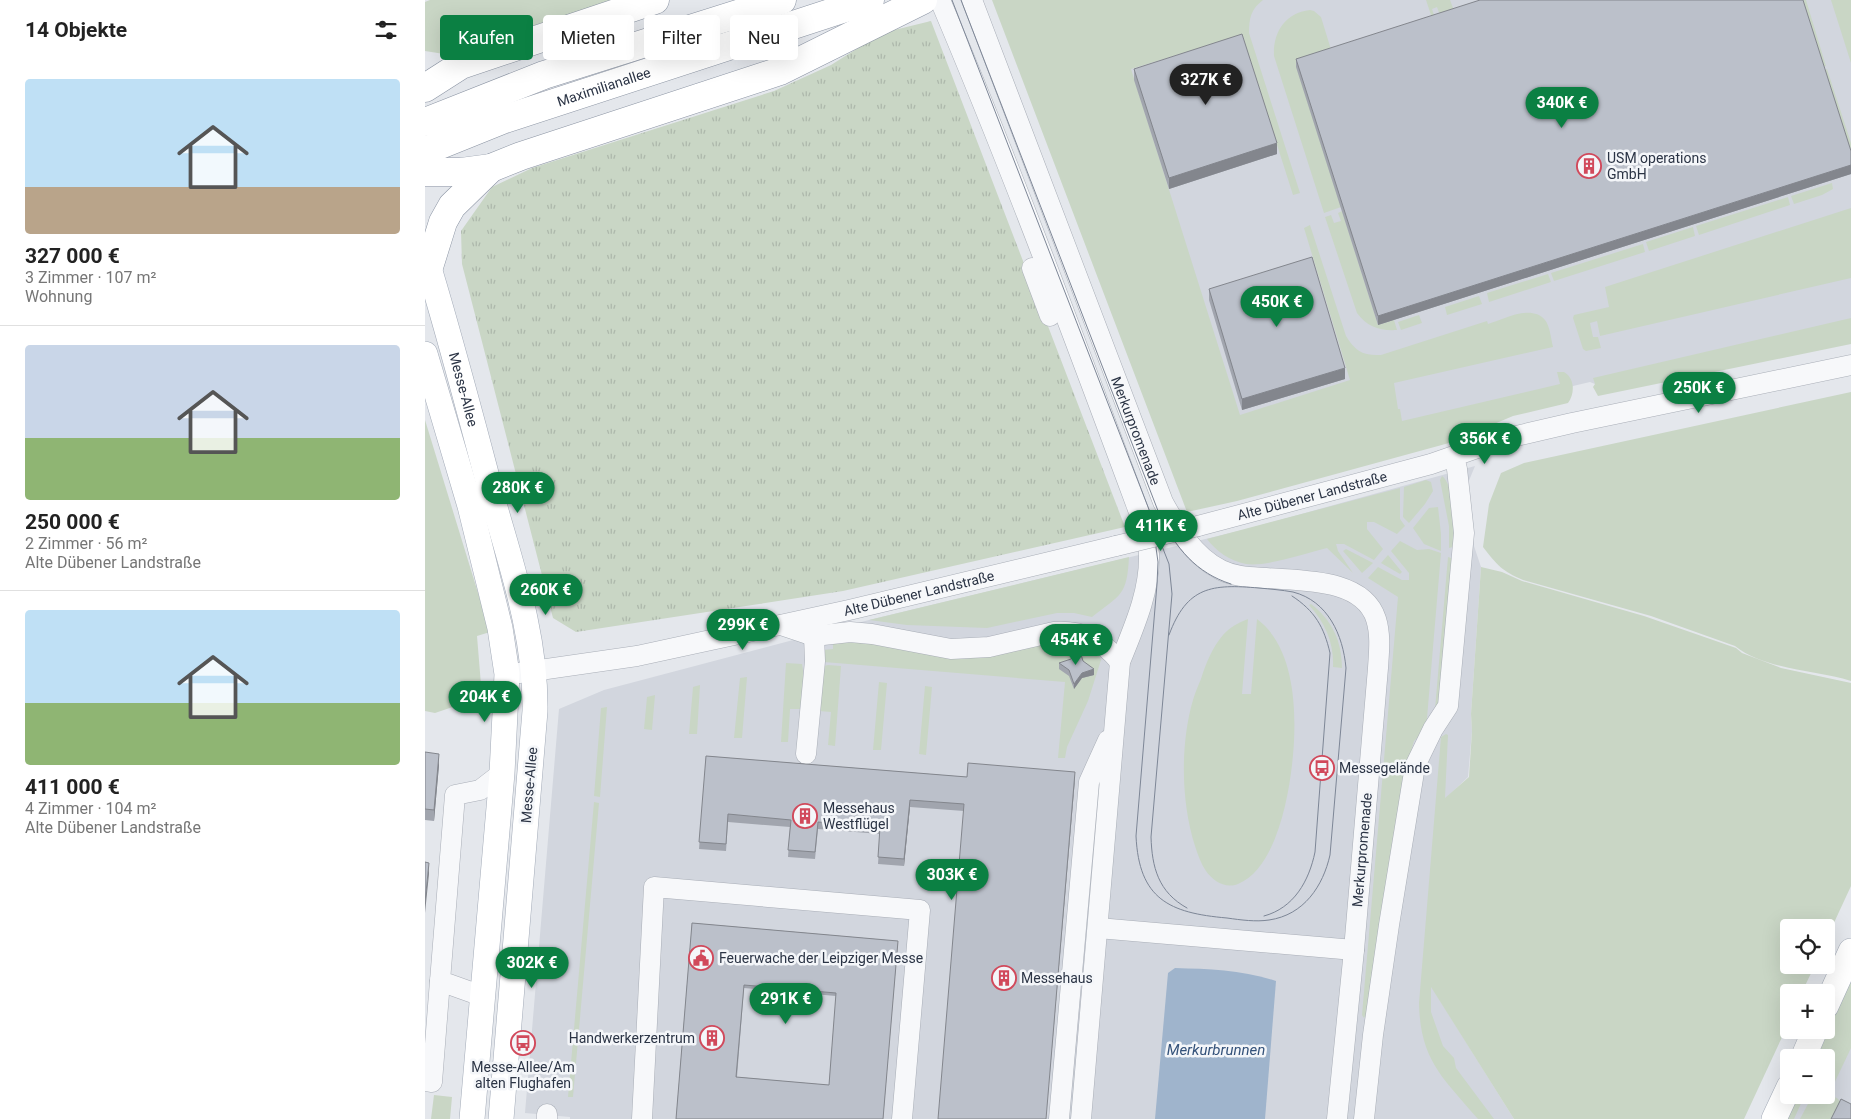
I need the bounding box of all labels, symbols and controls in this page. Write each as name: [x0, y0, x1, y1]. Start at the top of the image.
chip: Kaufen: [440, 15, 533, 60]
chip: Mieten: [543, 15, 634, 60]
chip: Filter: [644, 15, 720, 60]
chip: Neu: [730, 15, 798, 60]
icon: filters: [372, 16, 400, 44]
text: 14 Objekte: [25, 18, 127, 42]
street label: Maximilianallee: [555, 64, 652, 110]
pin: 327K €: [1165, 64, 1247, 106]
text: 327K €: [1181, 70, 1231, 89]
pin: 340K €: [1521, 86, 1603, 129]
text: 340K €: [1537, 93, 1587, 112]
icon: home: [168, 112, 258, 202]
place label: USM operations GmbH: [1607, 150, 1706, 182]
building icon: USM operations GmbH: [1576, 153, 1602, 179]
text: 327 000 €: [25, 244, 120, 268]
text: 3 Zimmer · 107 m²: [25, 268, 156, 287]
pin: 450K €: [1236, 286, 1318, 328]
text: Wohnung: [25, 287, 92, 306]
text: 450K €: [1252, 292, 1302, 311]
street label: Messe-Allee: [446, 351, 481, 428]
pin: 250K €: [1658, 372, 1740, 414]
street label: Merkurpromenade: [1108, 374, 1164, 487]
icon: home: [168, 377, 258, 467]
text: 250K €: [1674, 378, 1724, 397]
pin: 356K €: [1444, 422, 1526, 465]
text: 356K €: [1460, 429, 1510, 448]
street label: Alte Dübener Landstraße: [1235, 468, 1389, 523]
pin: 280K €: [477, 472, 559, 514]
text: 280K €: [493, 478, 543, 497]
text: 250 000 €: [25, 510, 120, 534]
pin: 411K €: [1120, 510, 1202, 552]
text: 411K €: [1136, 516, 1186, 535]
text: 2 Zimmer · 56 m²: [25, 534, 147, 553]
text: Alte Dübener Landstraße: [25, 553, 201, 572]
street label: Alte Dübener Landstraße: [842, 568, 996, 619]
pin: 260K €: [505, 574, 587, 616]
text: 260K €: [521, 580, 571, 599]
pin: 299K €: [702, 608, 784, 651]
text: 299K €: [718, 615, 768, 634]
pin: 454K €: [1035, 624, 1117, 666]
text: 454K €: [1051, 630, 1101, 649]
icon: home: [168, 642, 258, 732]
pin: 204K €: [444, 680, 526, 723]
text: 204K €: [460, 687, 510, 706]
street label: Messe-Allee: [518, 746, 540, 824]
bus stop icon: Messegelände: [1309, 755, 1335, 781]
place label: Messegelände: [1339, 760, 1430, 776]
text: 411 000 €: [25, 775, 120, 799]
street label: Merkurpromenade: [1349, 792, 1375, 908]
text: 4 Zimmer · 104 m²: [25, 799, 156, 818]
place label: Messehaus Westflügel: [823, 800, 895, 832]
building icon: Messehaus Westflügel: [792, 803, 818, 829]
text: Alte Dübener Landstraße: [25, 818, 201, 837]
pin: 303K €: [911, 858, 993, 901]
text: 303K €: [927, 865, 977, 884]
map controls: [1780, 919, 1835, 1104]
button: locate: [1780, 919, 1835, 974]
public building icon: Feuerwache der Leipziger Messe: [688, 945, 714, 971]
pin: 302K €: [491, 946, 573, 989]
place label: Feuerwache der Leipziger Messe: [719, 950, 923, 966]
text: 302K €: [507, 953, 557, 972]
building icon: Messehaus: [991, 965, 1017, 991]
place label: Messehaus: [1021, 970, 1093, 986]
pin: 291K €: [745, 982, 827, 1025]
button: +: [1780, 984, 1835, 1039]
text: 291K €: [761, 989, 811, 1008]
building icon: Handwerkerzentrum: [699, 1025, 725, 1051]
bus stop icon: Messe-Allee/Am alten Flughafen: [510, 1030, 536, 1056]
place label: Handwerkerzentrum: [569, 1030, 695, 1046]
water label: Merkurbrunnen: [1167, 1041, 1265, 1059]
button: −: [1780, 1049, 1835, 1104]
place label: Messe-Allee/Am alten Flughafen: [471, 1059, 575, 1091]

